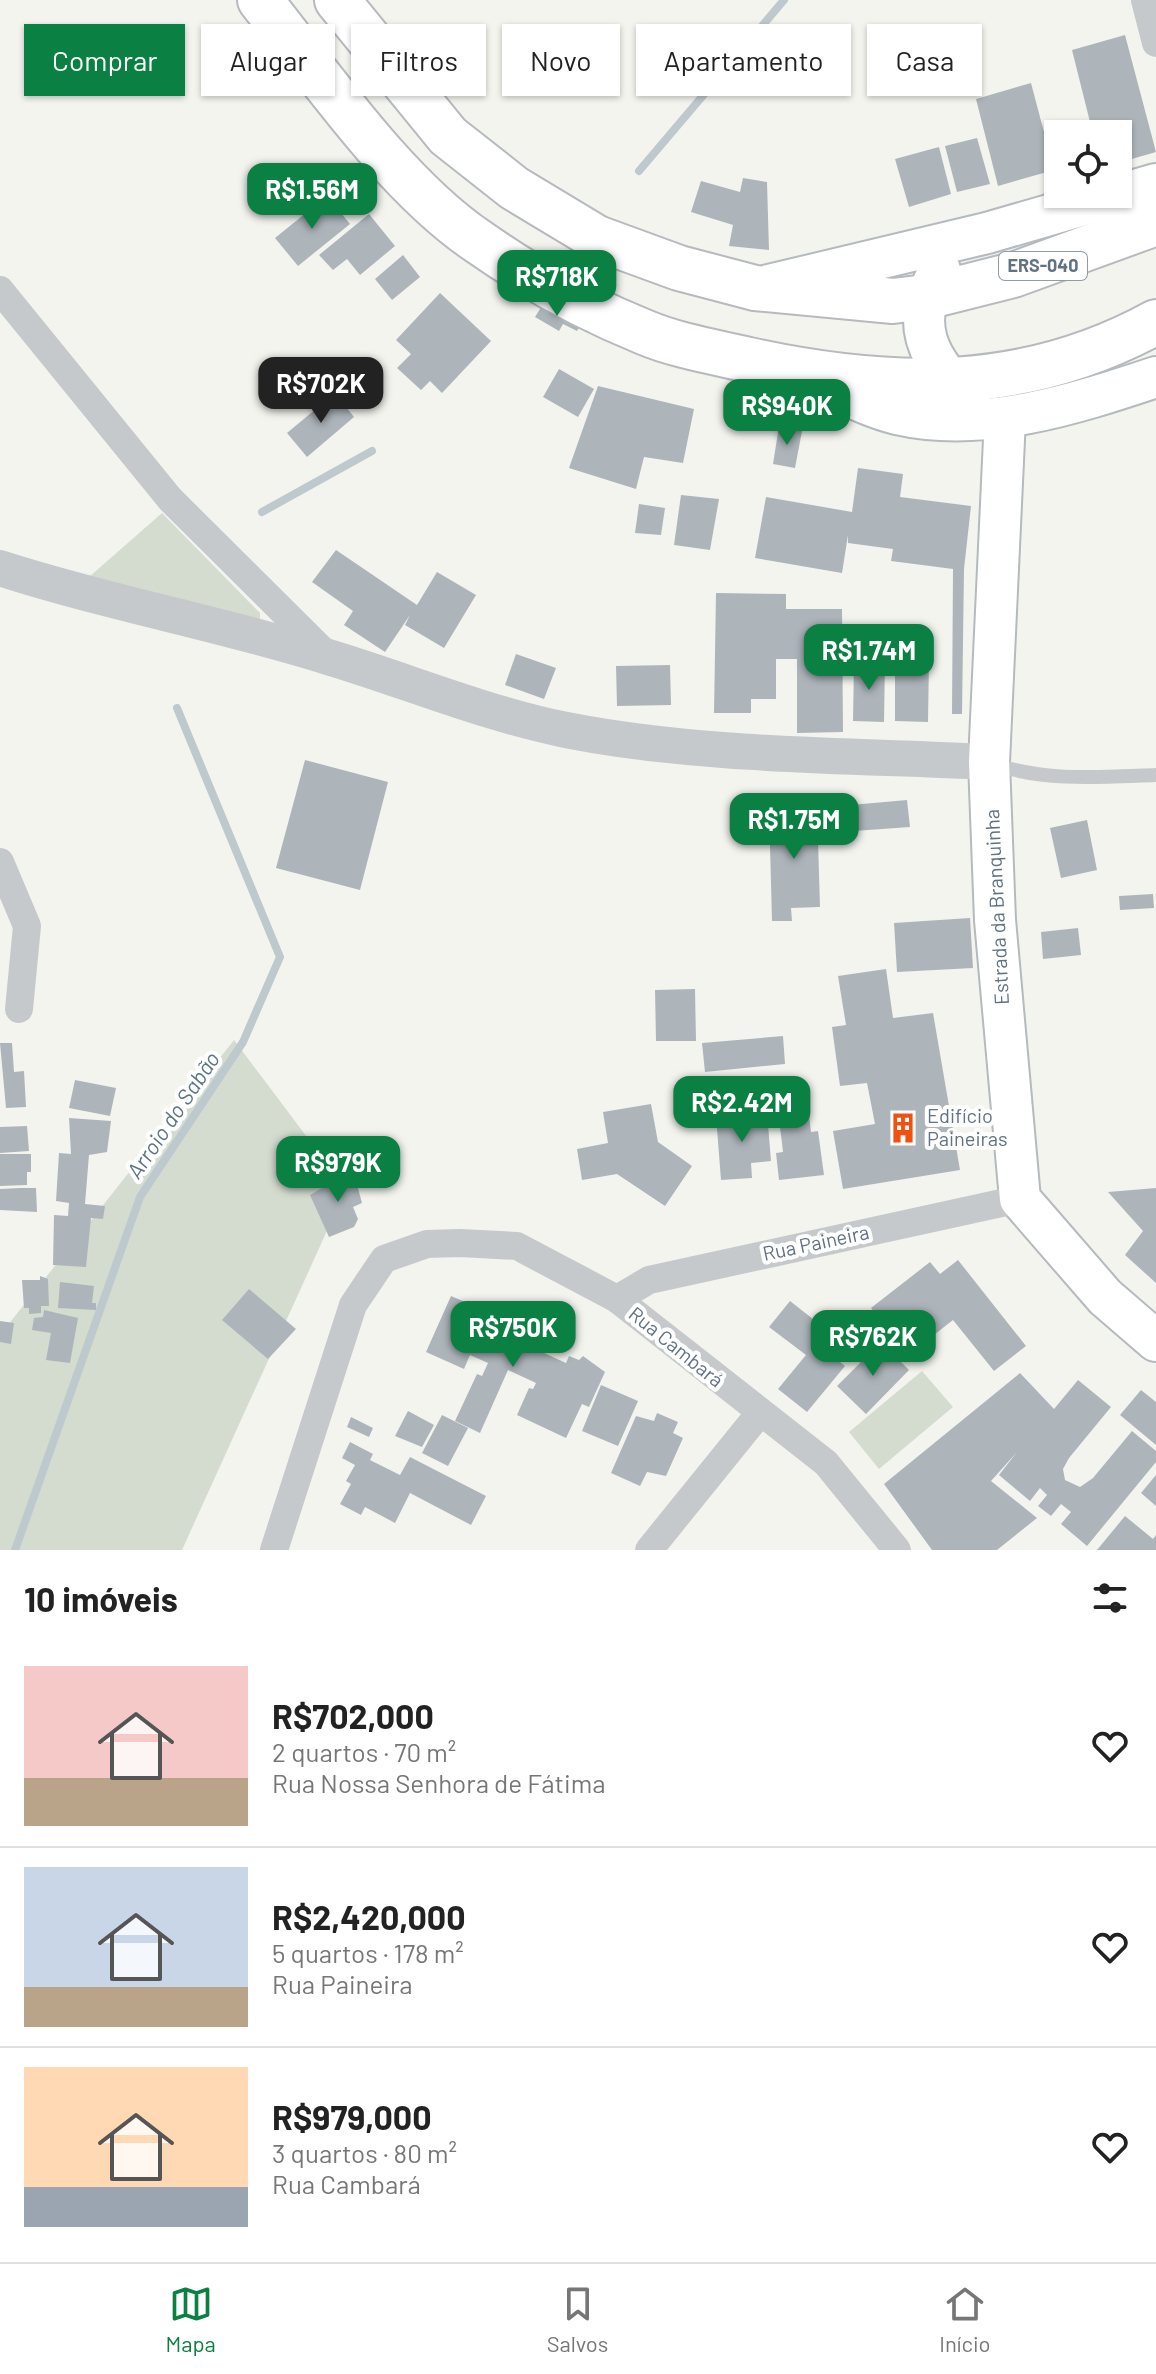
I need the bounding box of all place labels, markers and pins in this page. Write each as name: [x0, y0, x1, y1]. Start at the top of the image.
pin: R$1.56M: [238, 163, 386, 231]
pin: R$718K: [492, 250, 622, 318]
pin: R$702K: [256, 357, 386, 425]
pin: R$940K: [722, 379, 852, 447]
pin: R$1.74M: [795, 624, 943, 692]
pin: R$1.75M: [720, 793, 868, 861]
pin: R$2.42M: [668, 1076, 816, 1144]
place label: Edifício Paineiras: [927, 1103, 1008, 1150]
building icon: Edifício Paineiras: [886, 1111, 920, 1145]
pin: R$979K: [273, 1136, 403, 1204]
pin: R$750K: [448, 1301, 578, 1369]
pin: R$762K: [808, 1310, 938, 1378]

